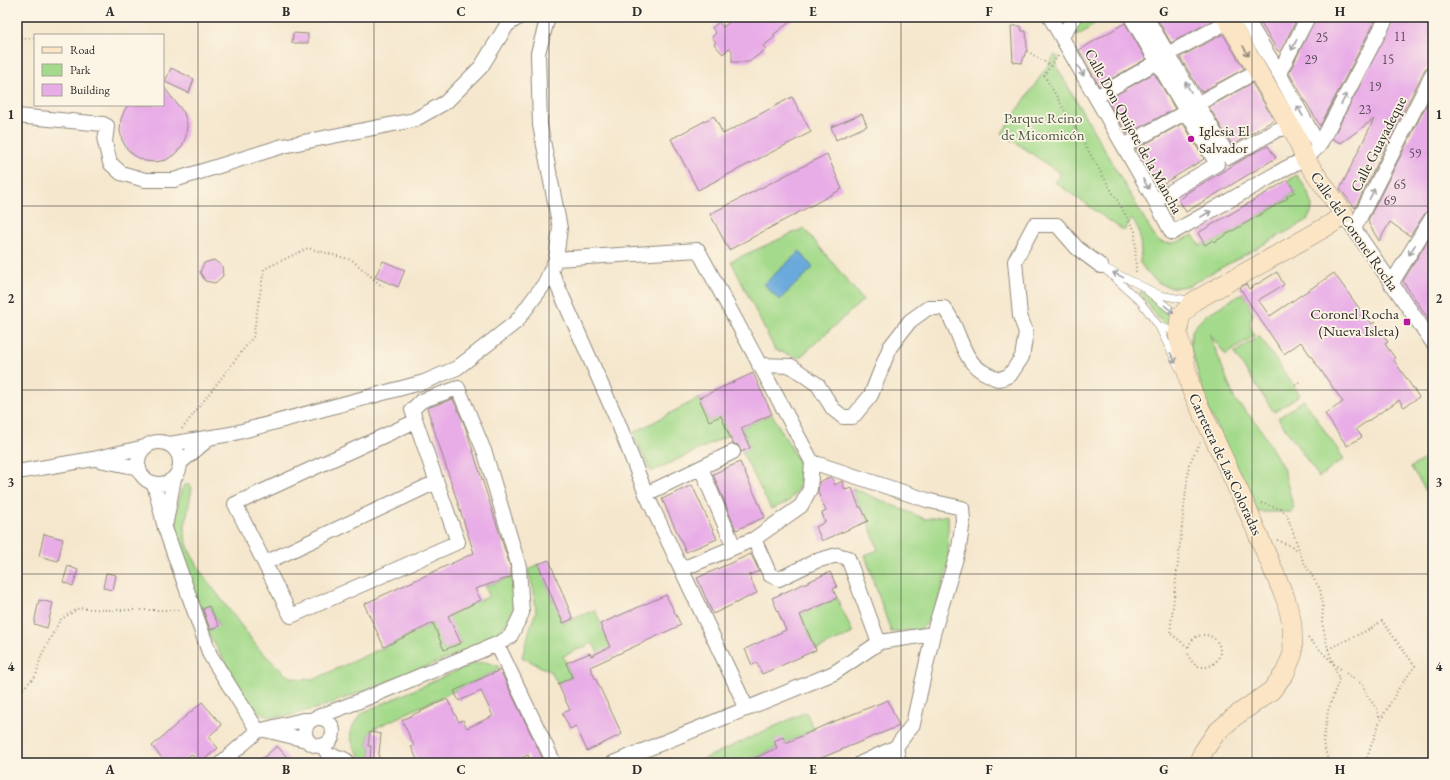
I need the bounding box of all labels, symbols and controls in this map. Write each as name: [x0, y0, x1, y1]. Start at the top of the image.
text: A: [104, 3, 115, 20]
text: B: [282, 3, 290, 20]
text: C: [456, 3, 466, 20]
text: D: [632, 3, 642, 20]
text: E: [809, 3, 817, 20]
text: F: [985, 3, 993, 20]
text: G: [1159, 3, 1169, 20]
text: H: [1335, 3, 1346, 20]
house number: 11: [1394, 28, 1406, 45]
house number: 25: [1316, 29, 1328, 46]
legend: [34, 34, 164, 106]
one-way arrow: [1289, 39, 1297, 51]
text: Road: [70, 42, 96, 58]
street label: Calle Don Quijote de la Mancha: [1081, 45, 1187, 217]
one-way arrow: [1242, 45, 1250, 57]
house number: 29: [1305, 51, 1318, 68]
house number: 15: [1382, 51, 1394, 68]
text: Park: [70, 62, 91, 78]
one-way arrow: [1077, 65, 1085, 77]
house number: 19: [1369, 78, 1382, 95]
one-way arrow: [1183, 81, 1191, 93]
text: Building: [70, 82, 111, 98]
one-way arrow: [1340, 93, 1348, 105]
street label: Calle Guayadeque: [1346, 93, 1410, 195]
house number: 23: [1359, 101, 1371, 118]
text: 1: [8, 106, 15, 123]
one-way arrow: [1296, 106, 1303, 118]
text: 1: [1436, 106, 1443, 123]
park label: Parque Reino de Micomicón: [1001, 108, 1085, 144]
place label: Iglesia El Salvador: [1199, 121, 1250, 157]
marker: Iglesia El Salvador: [1186, 134, 1196, 144]
house number: 59: [1409, 145, 1422, 162]
street label: Calle del Coronel Rocha: [1307, 168, 1403, 294]
house number: 65: [1394, 176, 1406, 193]
one-way arrow: [1142, 178, 1150, 190]
one-way arrow: [1369, 189, 1376, 201]
house number: 69: [1384, 192, 1397, 209]
one-way arrow: [1199, 209, 1211, 217]
one-way arrow: [1408, 244, 1416, 256]
one-way arrow: [1113, 271, 1125, 278]
text: 2: [8, 290, 15, 307]
text: 2: [1436, 290, 1443, 307]
one-way arrow: [1164, 304, 1175, 313]
place label: Coronel Rocha (Nueva Isleta): [1310, 304, 1399, 340]
marker: Coronel Rocha (Nueva Isleta): [1402, 317, 1412, 327]
one-way arrow: [1170, 352, 1178, 364]
street label: Carretera de Las Coloradas: [1185, 390, 1267, 538]
text: 3: [8, 474, 15, 491]
text: 3: [1436, 474, 1443, 491]
text: 4: [8, 658, 15, 675]
text: 4: [1436, 658, 1443, 675]
text: A: [104, 761, 115, 778]
text: B: [282, 761, 290, 778]
text: C: [456, 761, 466, 778]
text: D: [632, 761, 642, 778]
text: E: [809, 761, 817, 778]
text: F: [985, 761, 993, 778]
text: G: [1159, 761, 1169, 778]
text: H: [1335, 761, 1346, 778]

